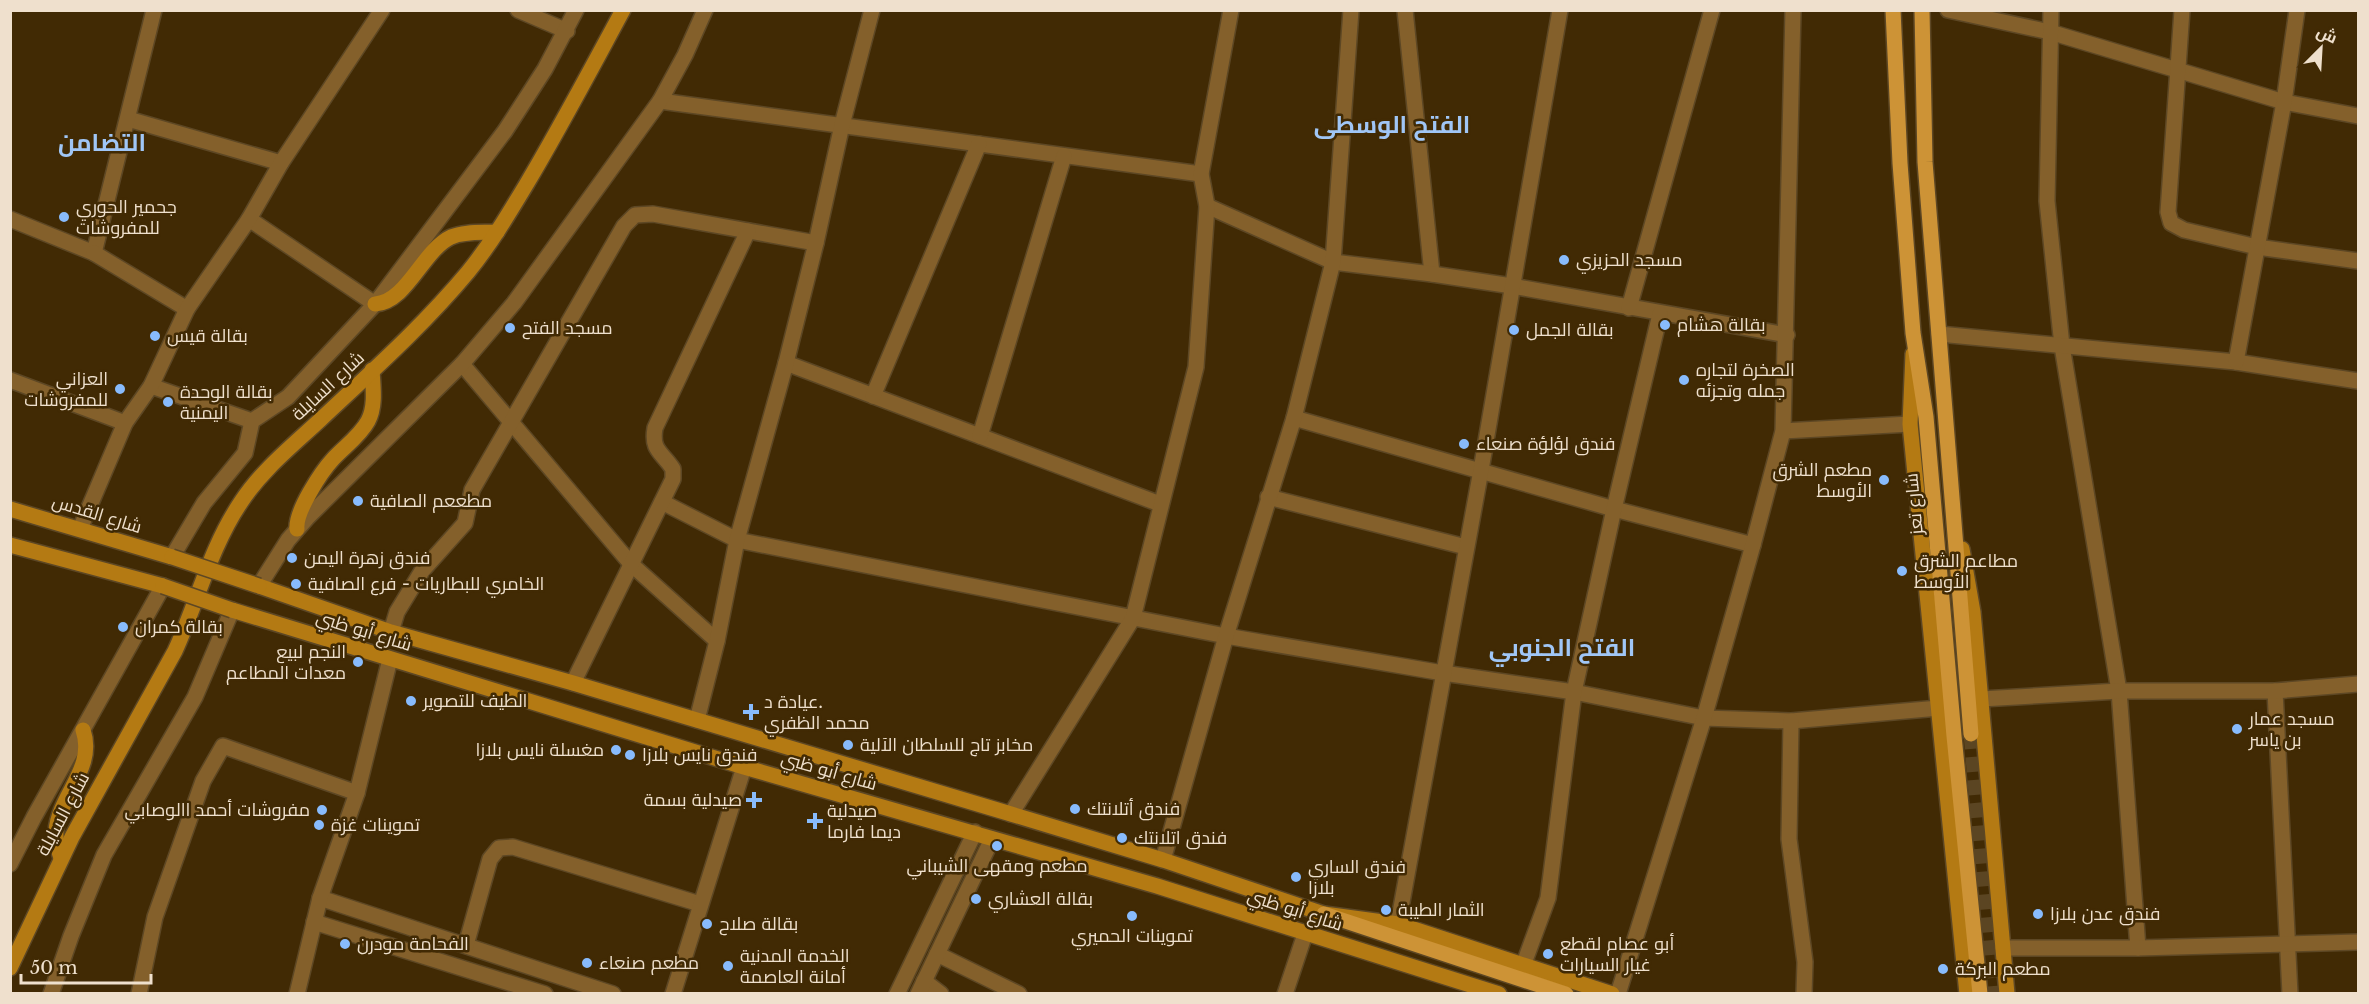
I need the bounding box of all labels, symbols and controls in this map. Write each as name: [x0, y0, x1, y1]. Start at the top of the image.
north arrow: [2291, 18, 2351, 78]
text: ش: [2314, 21, 2341, 48]
district label: الفتح الوسطى: [1314, 110, 1470, 141]
district label: التضامن: [58, 128, 146, 157]
place label: جحمير الحوري للمفروشات: [76, 196, 177, 239]
marker: جحمير الحوري للمفروشات: [57, 210, 71, 224]
place label: مسجد الحزيزي: [1576, 249, 1683, 274]
marker: مسجد الحزيزي: [1557, 253, 1571, 267]
place label: بقالة هشام: [1677, 314, 1766, 337]
place label: مسجد الفتح: [522, 317, 613, 340]
marker: بقالة هشام: [1658, 318, 1672, 332]
place label: بقالة الجمل: [1526, 319, 1614, 341]
marker: مسجد الفتح: [503, 321, 517, 335]
marker: بقالة الجمل: [1507, 323, 1521, 337]
place label: بقالة قيس: [167, 325, 248, 347]
marker: بقالة قيس: [148, 329, 162, 343]
street label: شارع السايلة: [287, 347, 370, 426]
place label: الصخرة لتجاره جمله وتجزئه: [1696, 359, 1795, 402]
place label: العزاني للمفروشات: [24, 368, 108, 411]
marker: الصخرة لتجاره جمله وتجزئه: [1677, 373, 1691, 387]
place label: بقالة الوحدة اليمنية: [180, 381, 272, 424]
marker: العزاني للمفروشات: [113, 382, 127, 396]
marker: بقالة الوحدة اليمنية: [161, 395, 175, 409]
place label: فندق لؤلؤة صنعاء: [1476, 433, 1616, 456]
marker: فندق لؤلؤة صنعاء: [1457, 437, 1471, 451]
place label: مطعم الشرق الأوسط: [1773, 459, 1872, 502]
street label: شارع تعز: [1900, 472, 1929, 537]
marker: مطعم الشرق الأوسط: [1877, 473, 1891, 487]
street label: شارع القدس: [49, 490, 145, 539]
place label: مطععم الصافية: [370, 490, 492, 513]
marker: مطععم الصافية: [351, 494, 365, 508]
place label: فندق زهرة اليمن: [304, 547, 431, 570]
place label: مطاعم الشرق الأوسط: [1914, 550, 2018, 593]
marker: فندق زهرة اليمن: [285, 551, 299, 565]
marker: مطاعم الشرق الأوسط: [1895, 564, 1909, 578]
place label: الخامري للبطاريات - فرع الصافية: [308, 573, 544, 598]
marker: الخامري للبطاريات - فرع الصافية: [289, 577, 303, 591]
street label: شارع أبو ظبي: [313, 606, 414, 659]
place label: بقالة كمران: [135, 616, 223, 638]
marker: بقالة كمران: [116, 620, 130, 634]
district label: الفتح الجنوبي: [1489, 633, 1635, 667]
place label: النجم لبيع معدات المطاعم: [226, 641, 346, 685]
marker: النجم لبيع معدات المطاعم: [351, 655, 365, 669]
place label: الطيف للتصوير: [422, 690, 527, 712]
place label: عيادة د. محمد الظفري: [764, 691, 870, 737]
marker: الطيف للتصوير: [404, 694, 418, 708]
marker: عيادة د. محمد الظفري: [742, 703, 760, 721]
place label: مسجد عمار بن ياسر: [2248, 708, 2335, 751]
marker: مسجد عمار بن ياسر: [2230, 722, 2244, 736]
place label: مخابز تاج للسلطان الآلية: [860, 734, 1033, 757]
marker: مخابز تاج للسلطان الآلية: [841, 738, 855, 752]
place label: مغسلة نايس بلازا: [475, 739, 604, 761]
marker: مغسلة نايس بلازا: [609, 743, 623, 757]
place label: فندق نايس بلازا: [642, 744, 758, 767]
street label: شارع أبو ظبي: [778, 747, 879, 798]
marker: فندق نايس بلازا: [623, 748, 637, 762]
street label: شارع السايلة: [32, 769, 95, 860]
place label: صيدلية بسمة: [644, 789, 742, 811]
marker: صيدلية بسمة: [747, 793, 761, 807]
place label: فندق أتلانتك: [1087, 798, 1180, 821]
place label: مفروشات أحمد االوصابي: [125, 799, 310, 824]
place label: صيدلية ديما فارما: [827, 800, 901, 843]
marker: فندق أتلانتك: [1068, 802, 1082, 816]
marker: مفروشات أحمد االوصابي: [315, 803, 329, 817]
place label: تموينات غزة: [331, 814, 420, 836]
marker: صيدلية ديما فارما: [808, 814, 822, 828]
marker: تموينات غزة: [312, 818, 326, 832]
place label: فندق اتلانتك: [1134, 827, 1227, 850]
marker: فندق اتلانتك: [1115, 831, 1129, 845]
marker: مطعم ومقهى الشيباني: [990, 839, 1004, 853]
place label: مطعم ومقهى الشيباني: [906, 855, 1088, 880]
place label: فندق الساري بلازا: [1308, 856, 1406, 899]
marker: فندق الساري بلازا: [1289, 870, 1303, 884]
street label: شارع أبو ظبي: [1244, 884, 1345, 939]
place label: بقالة العشاري: [988, 888, 1093, 913]
marker: بقالة العشاري: [969, 892, 983, 906]
place label: الثمار الطيبة: [1398, 899, 1485, 921]
marker: الثمار الطيبة: [1379, 903, 1393, 917]
place label: فندق عدن بلازا: [2050, 903, 2160, 926]
marker: فندق عدن بلازا: [2031, 907, 2045, 921]
marker: تموينات الحميري: [1125, 909, 1139, 923]
place label: بقالة صلاح: [719, 913, 798, 936]
marker: بقالة صلاح: [700, 917, 714, 931]
place label: تموينات الحميري: [1071, 925, 1193, 950]
place label: الفحامة مودرن: [357, 933, 469, 955]
place label: أبو عصام لقطع غيار السيارات: [1560, 933, 1674, 976]
marker: الفحامة مودرن: [338, 937, 352, 951]
place label: الخدمة المدنية أمانة العاصمة: [740, 945, 849, 988]
scale bar: [21, 947, 152, 985]
marker: أبو عصام لقطع غيار السيارات: [1541, 947, 1555, 961]
place label: مطعم صنعاء: [599, 952, 699, 975]
marker: مطعم صنعاء: [580, 956, 594, 970]
text: 50 m: [30, 957, 78, 979]
place label: مطعم البركة: [1955, 958, 2051, 981]
marker: الخدمة المدنية أمانة العاصمة: [721, 959, 735, 973]
marker: مطعم البركة: [1936, 962, 1950, 976]

